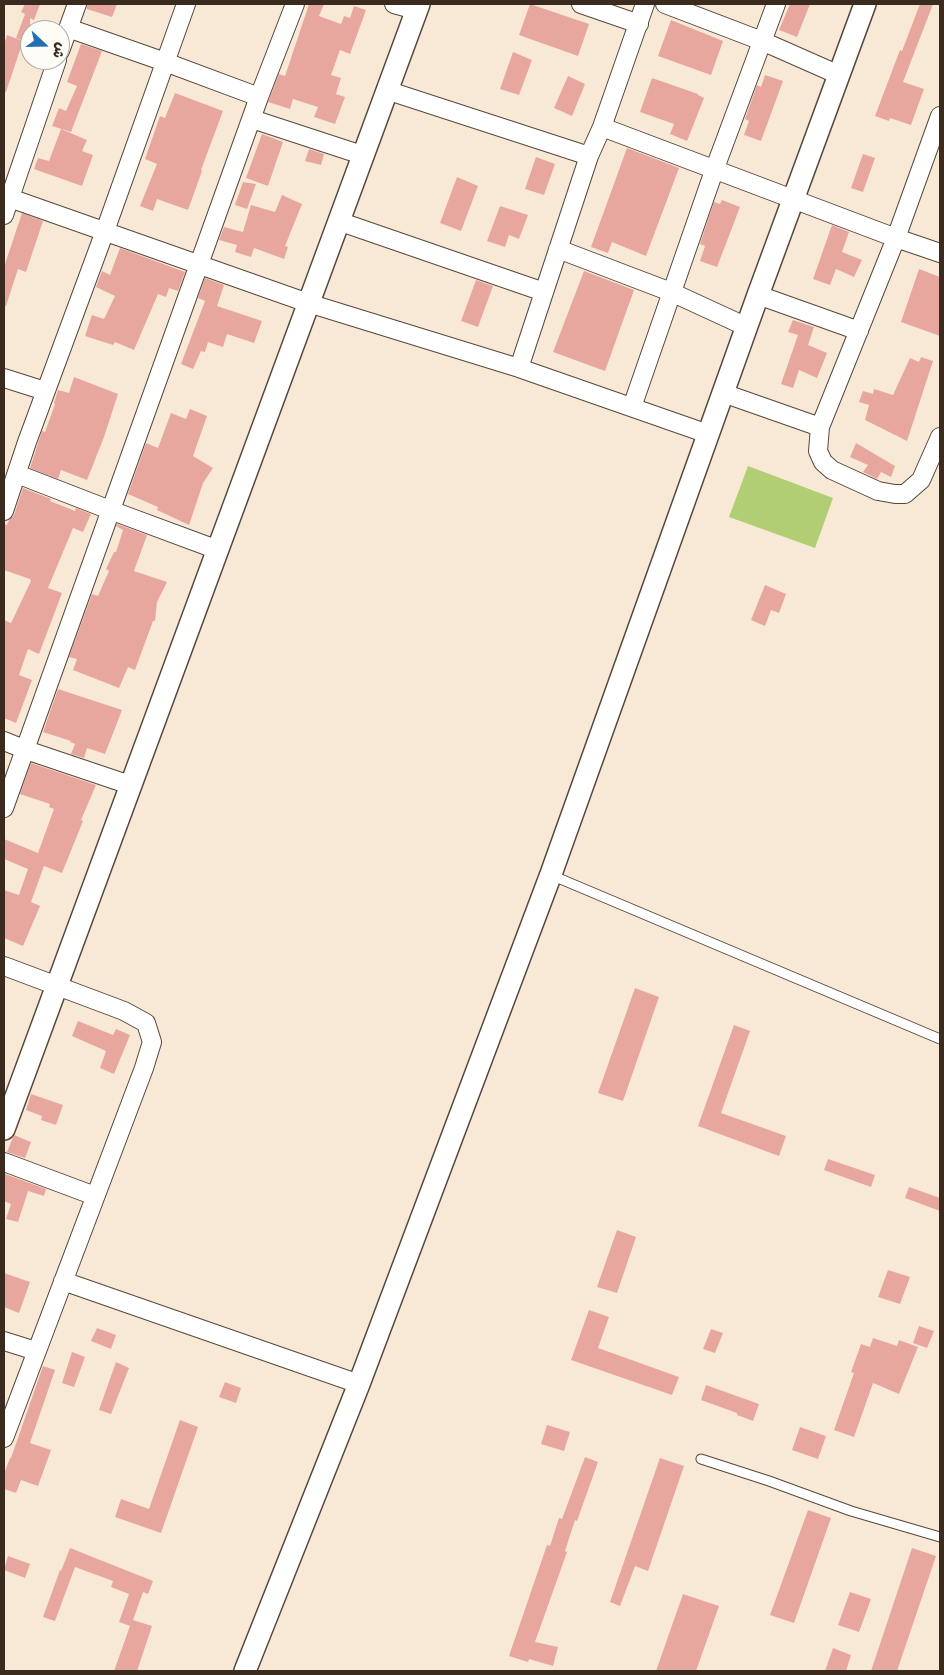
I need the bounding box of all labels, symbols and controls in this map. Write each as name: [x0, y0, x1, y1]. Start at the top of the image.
north arrow: [20, 20, 70, 70]
text: ش: [46, 39, 71, 61]

